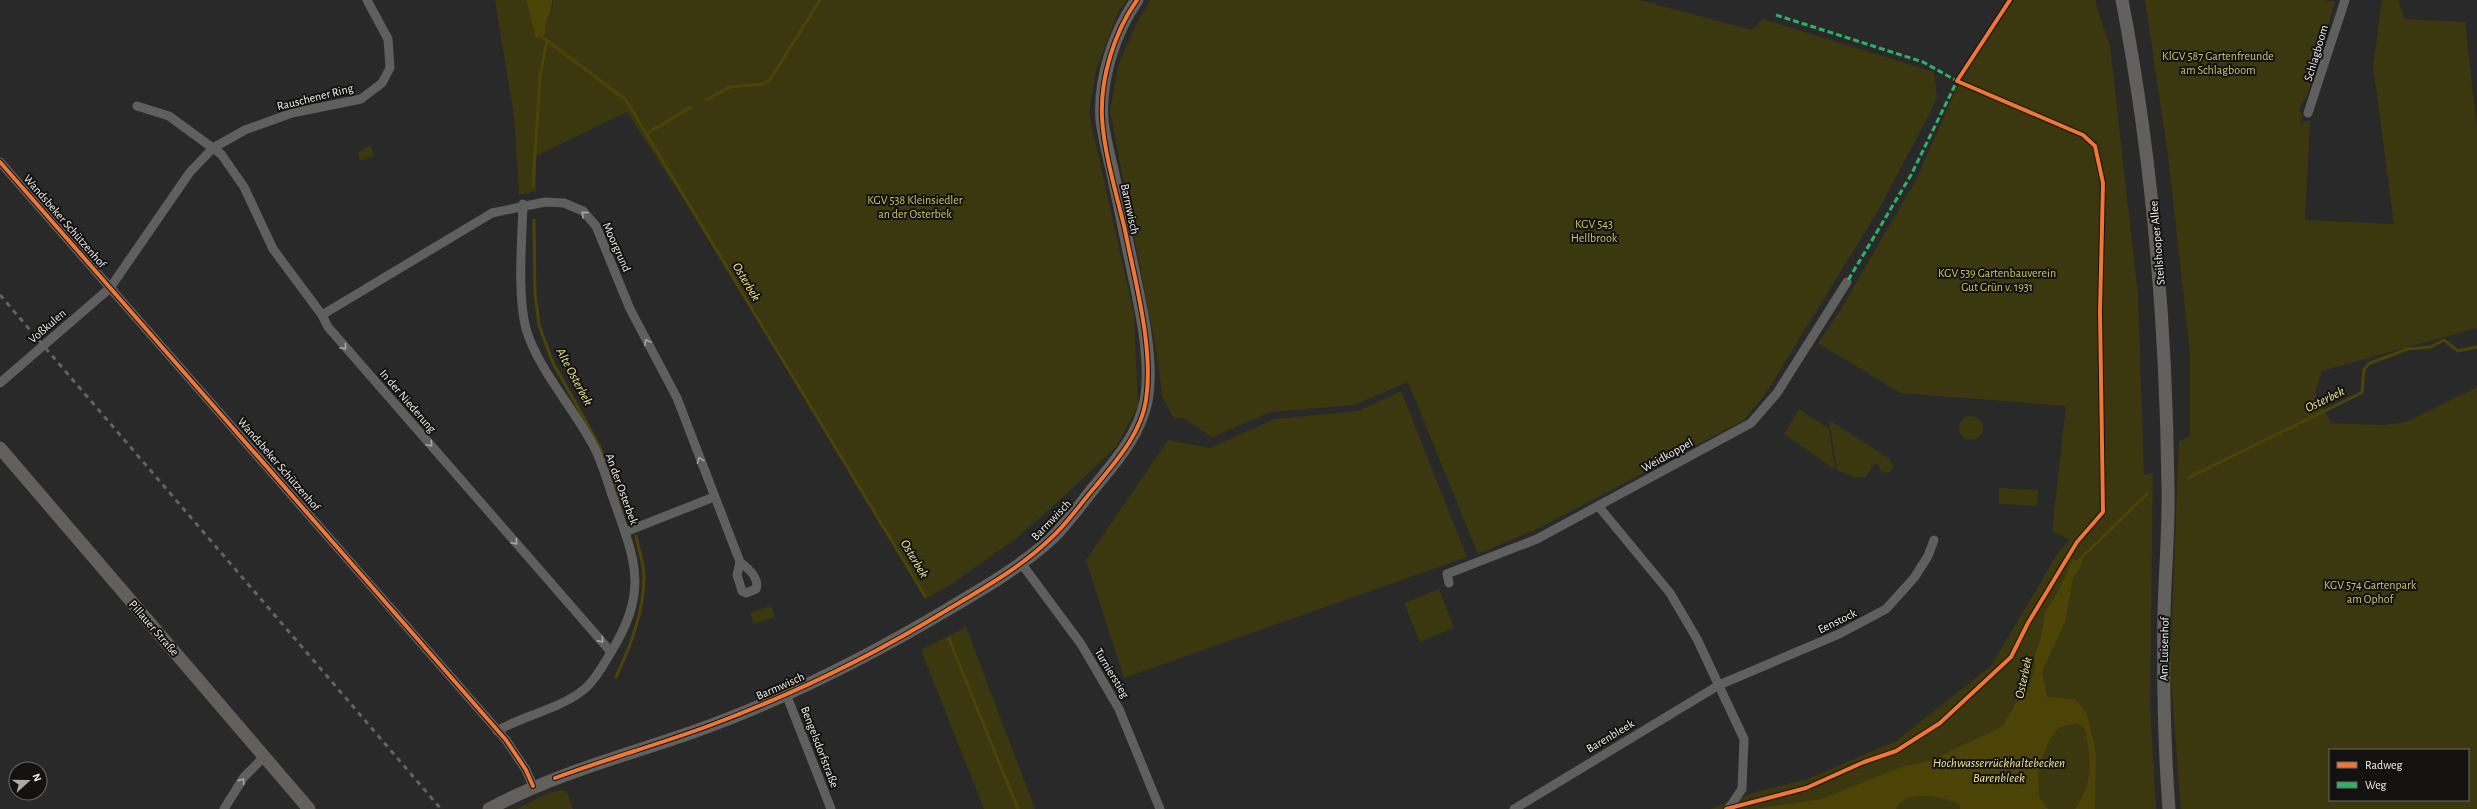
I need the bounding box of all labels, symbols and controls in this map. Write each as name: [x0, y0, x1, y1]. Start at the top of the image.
street label: Schlagboom: [2302, 23, 2330, 83]
park label: KlGV 587 Gartenfreunde am Schlagboom: [2162, 50, 2274, 76]
street label: Rauschener Ring: [276, 82, 354, 112]
street label: Wandsbeker Schützenhof: [21, 172, 109, 271]
street label: Barmwisch: [1119, 183, 1141, 235]
park label: KGV 538 Kleinsiedler an der Osterbek: [867, 194, 963, 220]
street label: Steilshooper Allee: [2147, 200, 2167, 286]
one-way arrow: [581, 211, 589, 218]
park label: KGV 543 Hellbrook: [1571, 218, 1618, 244]
street label: Moorgrund: [601, 220, 633, 274]
water label: Osterbek: [730, 261, 762, 303]
park label: KGV 539 Gartenbauverein Gut Grün v. 1931: [1938, 267, 2056, 293]
street label: Voßkulen: [26, 307, 68, 345]
one-way arrow: [645, 339, 652, 346]
one-way arrow: [340, 342, 347, 349]
water label: Alte Osterbek: [553, 345, 595, 408]
street label: In der Niederung: [378, 367, 439, 435]
water label: Osterbek: [2303, 385, 2347, 415]
street label: Wandsbeker Schützenhof: [235, 415, 323, 514]
street label: Weidkoppel: [1639, 436, 1695, 474]
one-way arrow: [425, 440, 432, 447]
street label: An der Osterbek: [604, 452, 641, 527]
one-way arrow: [696, 457, 704, 464]
street label: Barmwisch: [1029, 497, 1073, 543]
one-way arrow: [511, 538, 518, 545]
water label: Osterbek: [898, 538, 930, 580]
park label: KGV 574 Gartenpark am Ophof: [2324, 579, 2417, 605]
street label: Pillauer Straße: [127, 598, 181, 658]
street label: Eenstock: [1816, 606, 1859, 635]
street label: Am Luisenhof: [2157, 615, 2171, 681]
one-way arrow: [596, 636, 603, 643]
street label: Turnierstieg: [1092, 646, 1132, 700]
water label: Osterbek: [2013, 656, 2035, 700]
street label: Barmwisch: [754, 670, 806, 702]
street label: Bengelsdorfstraße: [799, 705, 841, 789]
street label: Barenbleek: [1584, 717, 1636, 755]
legend: [2329, 749, 2469, 801]
water label: Hochwasserrückhaltebecken Barenbleek: [1933, 757, 2065, 785]
text: Radweg: [2365, 759, 2402, 771]
north arrow: [8, 761, 48, 801]
text: N: [30, 772, 43, 783]
one-way arrow: [237, 778, 245, 785]
text: Weg: [2365, 779, 2387, 791]

